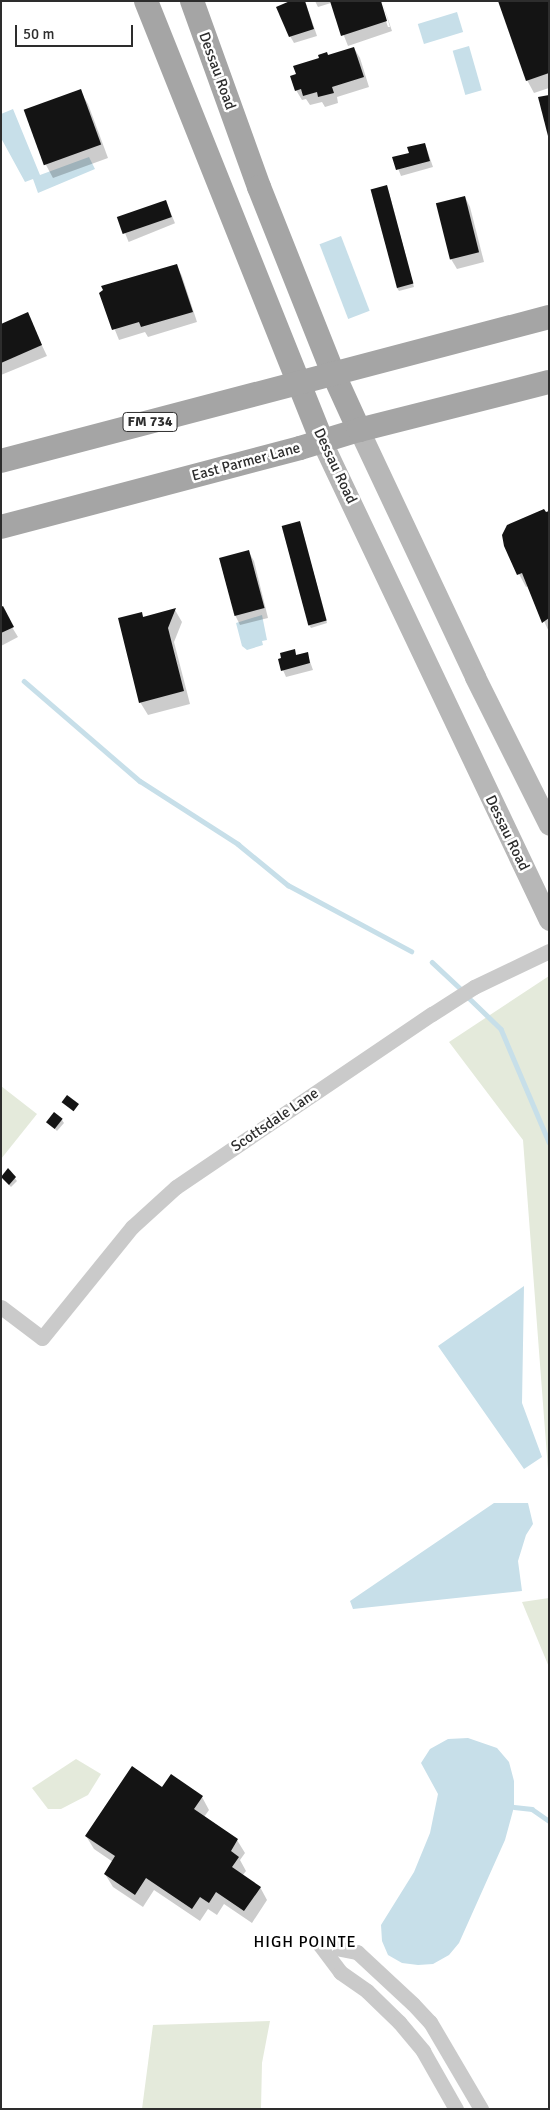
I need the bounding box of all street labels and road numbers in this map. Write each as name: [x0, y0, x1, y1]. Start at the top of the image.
street label: Dessau Road: [195, 30, 239, 112]
road number: FM 734: [122, 411, 178, 434]
street label: Dessau Road: [310, 425, 360, 507]
street label: East Parmer Lane: [190, 439, 302, 485]
street label: Dessau Road: [481, 792, 533, 874]
street label: Scottsdale Lane: [228, 1084, 322, 1156]

